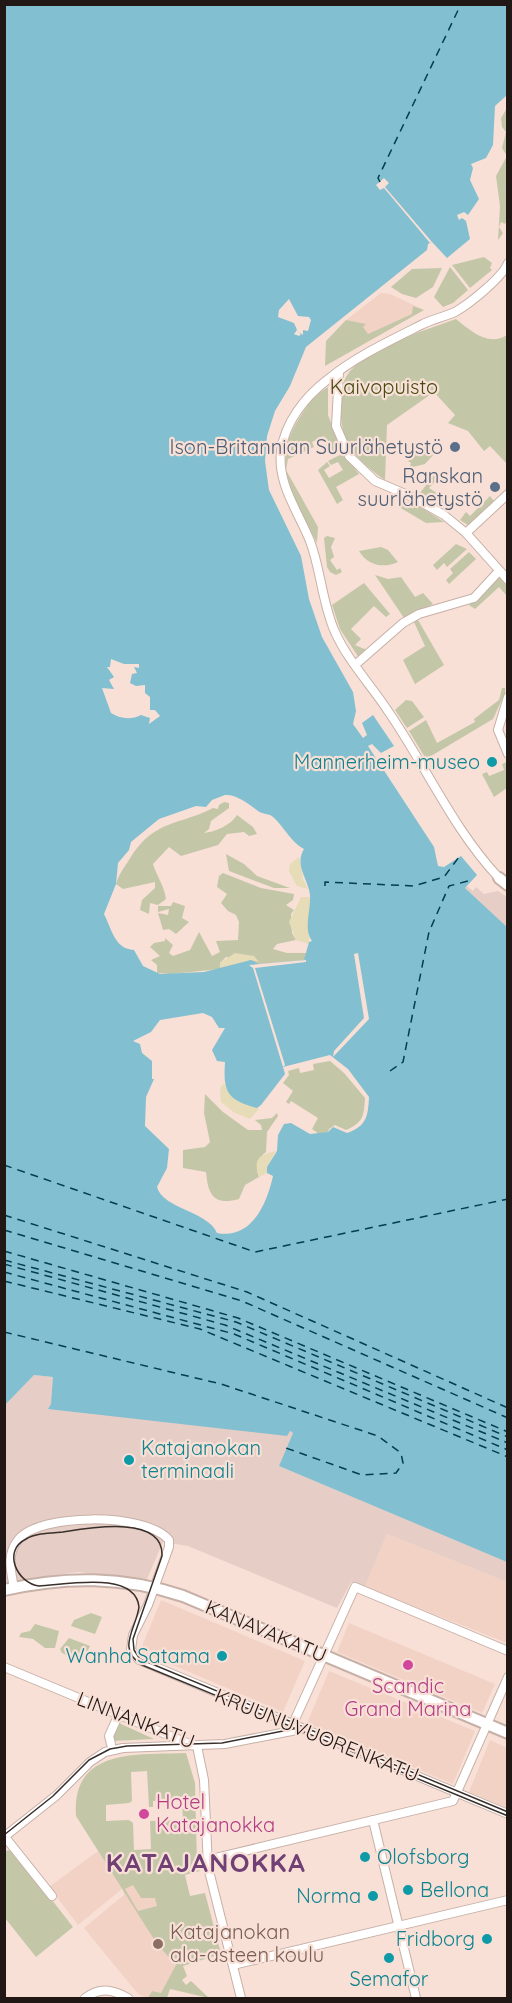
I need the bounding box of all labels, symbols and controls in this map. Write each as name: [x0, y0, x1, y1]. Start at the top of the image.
park label: Kaivopuisto: [330, 374, 438, 399]
place label: Ison-Britannian Suurlähetystö: [169, 434, 443, 459]
marker: Ison-Britannian Suurlähetystö: [448, 440, 462, 454]
place label: Ranskan suurlähetystö: [358, 463, 483, 511]
marker: Ranskan suurlähetystö: [488, 480, 502, 494]
place label: Mannerheim-museo: [294, 749, 480, 774]
marker: Mannerheim-museo: [485, 755, 499, 769]
place label: Katajanokan terminaali: [141, 1435, 261, 1483]
marker: Katajanokan terminaali: [122, 1453, 136, 1467]
street label: KANAVAKATU: [202, 1594, 331, 1667]
place label: Wanha Satama: [66, 1643, 210, 1668]
marker: Wanha Satama: [215, 1649, 229, 1663]
marker: Scandic Grand Marina: [401, 1658, 415, 1672]
place label: Scandic Grand Marina: [345, 1673, 471, 1721]
street label: KRUUNUVUORENKATU: [211, 1682, 423, 1787]
street label: LINNANKATU: [74, 1686, 199, 1753]
place label: Hotel Katajanokka: [156, 1789, 275, 1837]
marker: Hotel Katajanokka: [137, 1807, 151, 1821]
place label: Olofsborg: [377, 1844, 469, 1869]
district label: KATAJANOKKA: [106, 1846, 306, 1879]
marker: Olofsborg: [358, 1850, 372, 1864]
place label: Bellona: [420, 1877, 489, 1902]
place label: Norma: [296, 1883, 361, 1908]
marker: Bellona: [401, 1883, 415, 1897]
marker: Norma: [366, 1889, 380, 1903]
place label: Katajanokan ala-asteen koulu: [170, 1919, 324, 1967]
place label: Fridborg: [396, 1926, 475, 1951]
marker: Fridborg: [480, 1932, 494, 1946]
marker: Katajanokan ala-asteen koulu: [151, 1937, 165, 1951]
marker: Semafor: [382, 1951, 396, 1965]
place label: Semafor: [349, 1966, 429, 1991]

